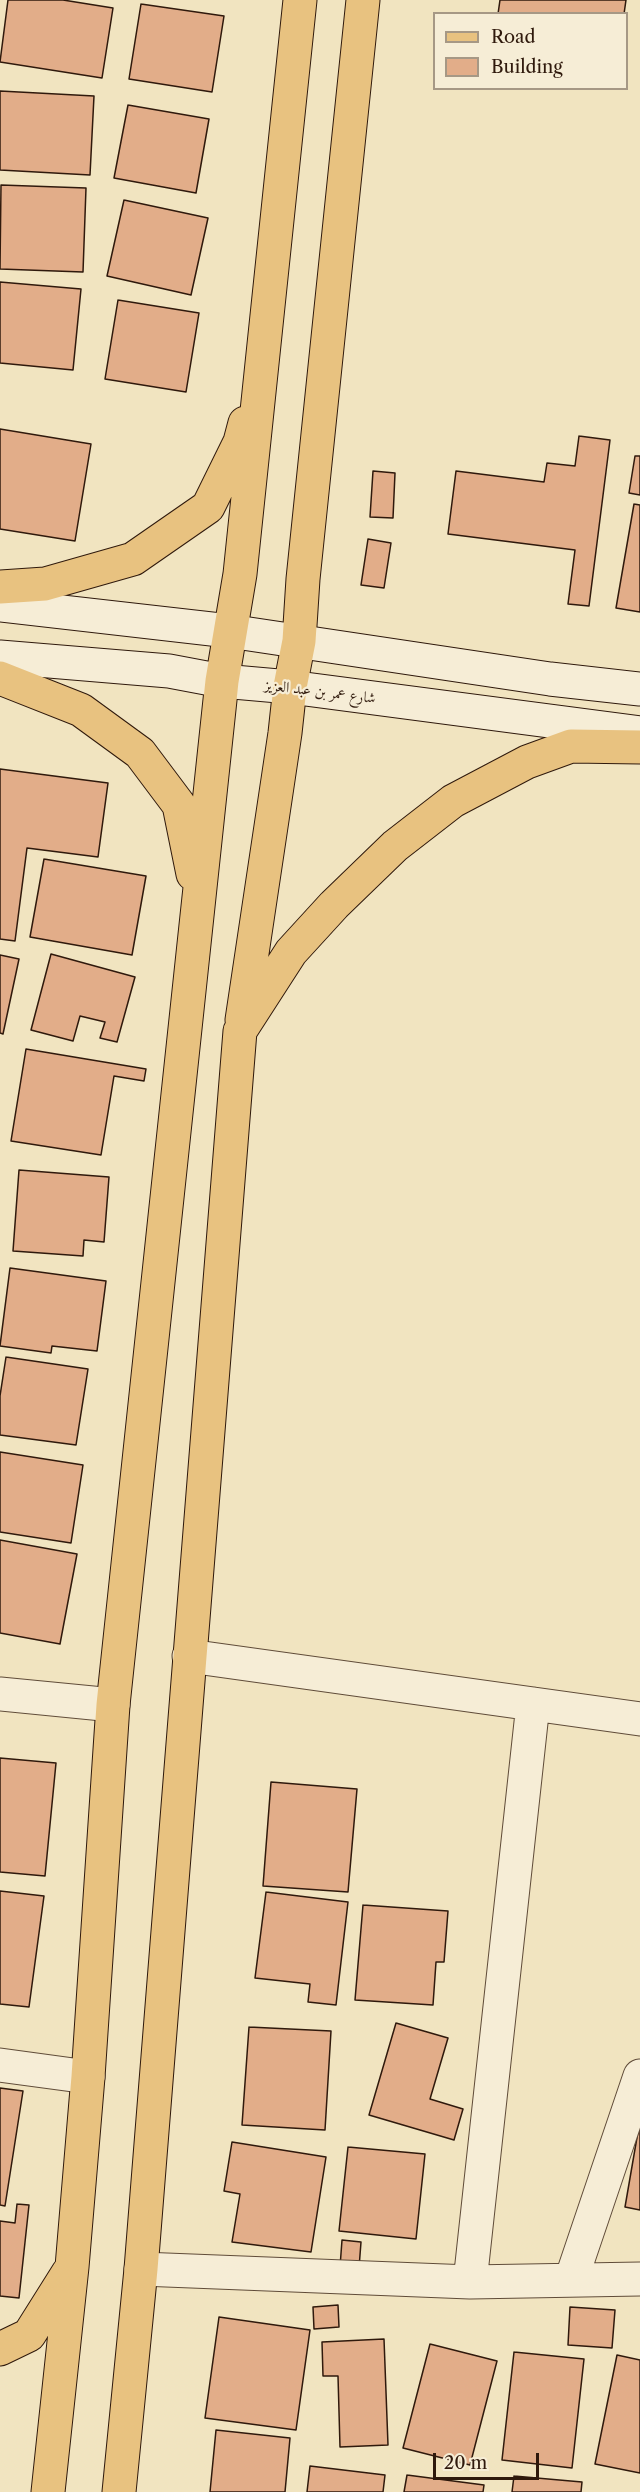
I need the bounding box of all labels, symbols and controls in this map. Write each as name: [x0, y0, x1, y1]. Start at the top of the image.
legend: [433, 12, 628, 90]
text: Road: [491, 26, 536, 48]
text: Building: [491, 56, 563, 78]
street label: شارع عمر بن عبد العزيز: [263, 676, 377, 708]
scale bar: [436, 2441, 542, 2479]
text: 20 m: [444, 2452, 487, 2474]

